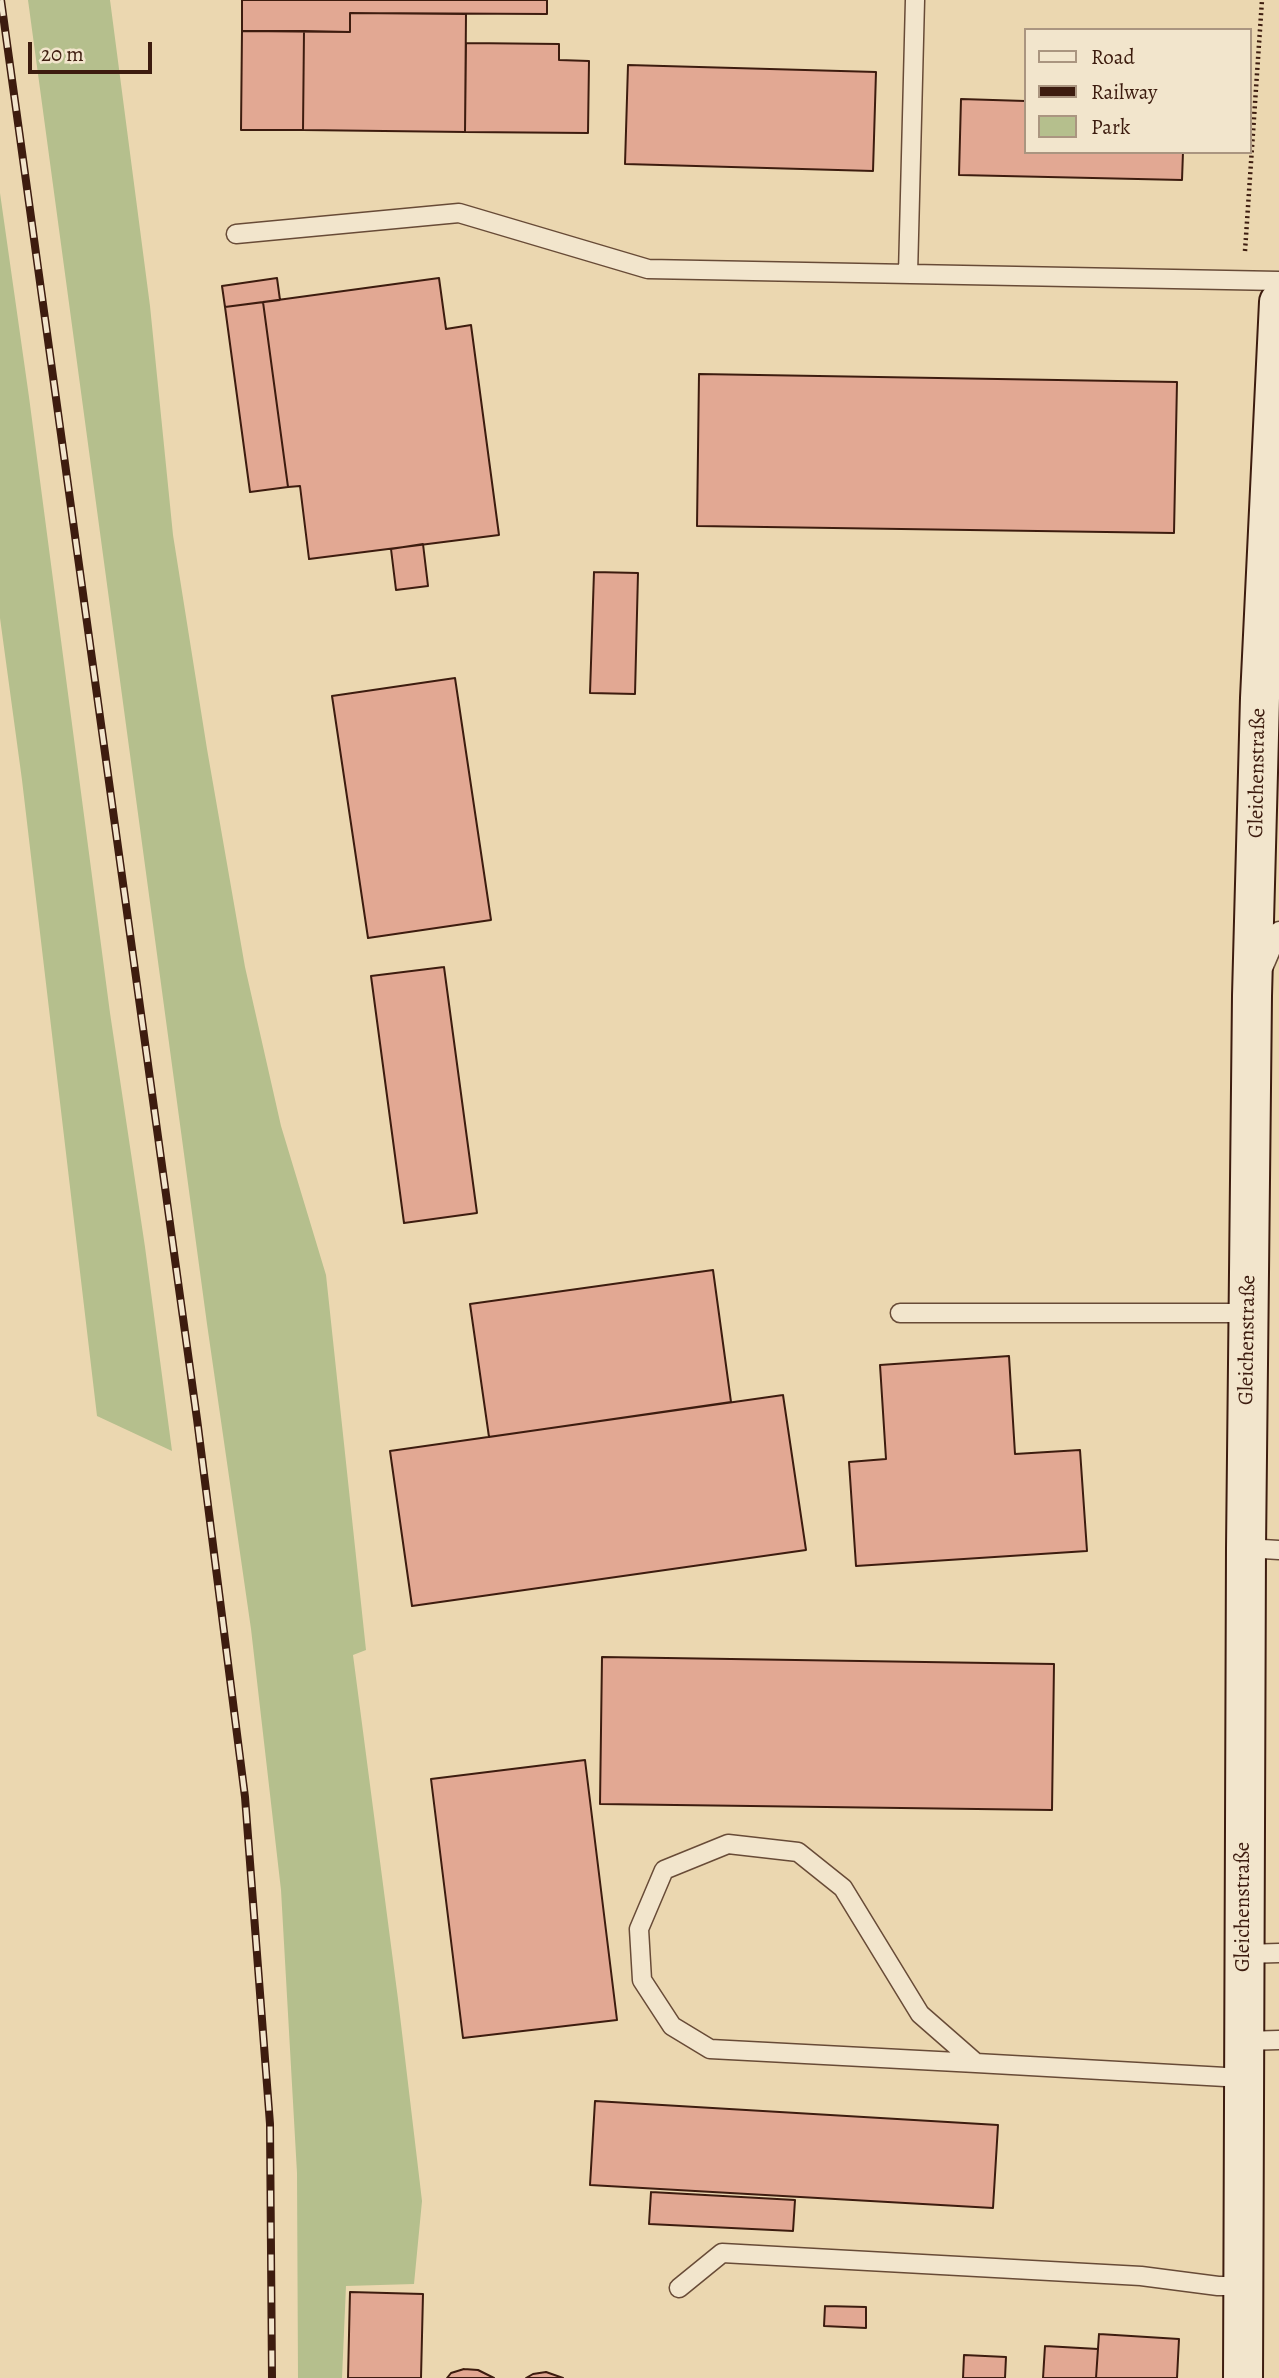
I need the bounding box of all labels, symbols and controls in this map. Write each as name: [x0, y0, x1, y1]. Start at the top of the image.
scale bar: [32, 28, 156, 72]
legend: [1024, 28, 1251, 154]
text: 20 m: [41, 40, 84, 68]
text: Road: [1091, 43, 1135, 71]
text: Railway: [1091, 78, 1157, 106]
text: Park: [1091, 113, 1130, 141]
street label: Gleichenstraße: [1244, 708, 1272, 838]
street label: Gleichenstraße: [1234, 1275, 1262, 1405]
street label: Gleichenstraße: [1231, 1842, 1257, 1972]

